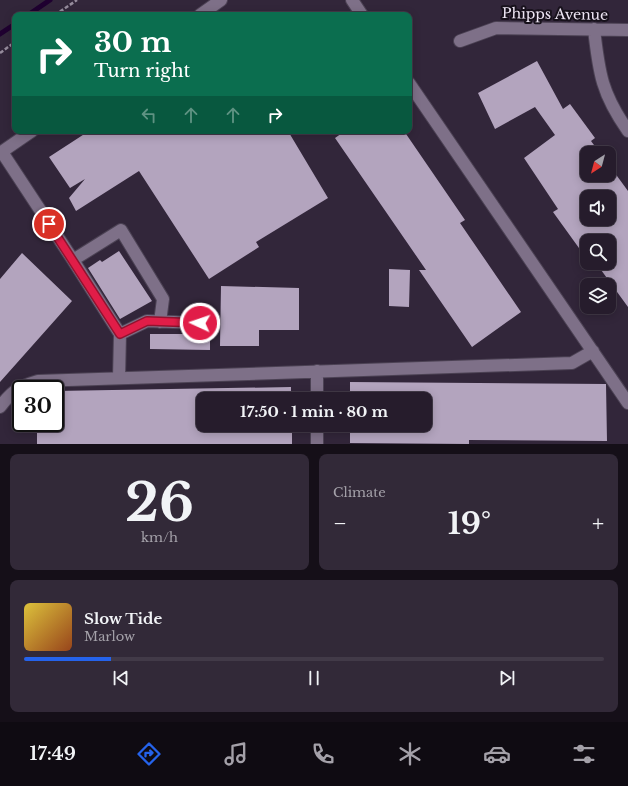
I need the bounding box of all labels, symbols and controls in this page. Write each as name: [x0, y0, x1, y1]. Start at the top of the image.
street label: Phipps Avenue: [502, 4, 608, 24]
text: 30 m: [94, 25, 171, 60]
icon: right: [28, 28, 80, 80]
text: Turn right: [94, 60, 190, 82]
icon: left: [138, 104, 160, 126]
icon: ahead: [180, 104, 202, 126]
icon: ahead: [222, 104, 244, 126]
icon: right: [264, 104, 286, 126]
north arrow: [580, 146, 616, 182]
map controls: [580, 146, 616, 314]
button: sound: [580, 190, 616, 226]
pin: [32, 207, 66, 241]
icon: arrive: [38, 213, 60, 235]
button: search: [580, 234, 616, 270]
button: layers: [580, 278, 616, 314]
position arrow: [179, 302, 221, 344]
speed limit sign: 30: [12, 380, 64, 432]
text: 17:50 · 1 min · 80 m: [240, 402, 388, 421]
text: 26: [125, 471, 194, 535]
text: Climate: [333, 484, 386, 501]
text: 19°: [448, 505, 491, 542]
text: −: [333, 510, 347, 537]
text: +: [592, 510, 604, 537]
text: km/h: [141, 529, 178, 546]
text: Slow Tide: [84, 609, 162, 628]
text: Marlow: [84, 628, 135, 645]
icon: previous: [110, 667, 132, 689]
icon: pause: [303, 667, 325, 689]
icon: next: [496, 667, 518, 689]
icon: directions: [135, 740, 163, 768]
icon: music: [222, 740, 250, 768]
icon: phone: [309, 740, 337, 768]
icon: climate: [396, 740, 424, 768]
icon: car: [483, 740, 511, 768]
icon: filters: [570, 740, 598, 768]
text: 17:49: [30, 743, 76, 765]

